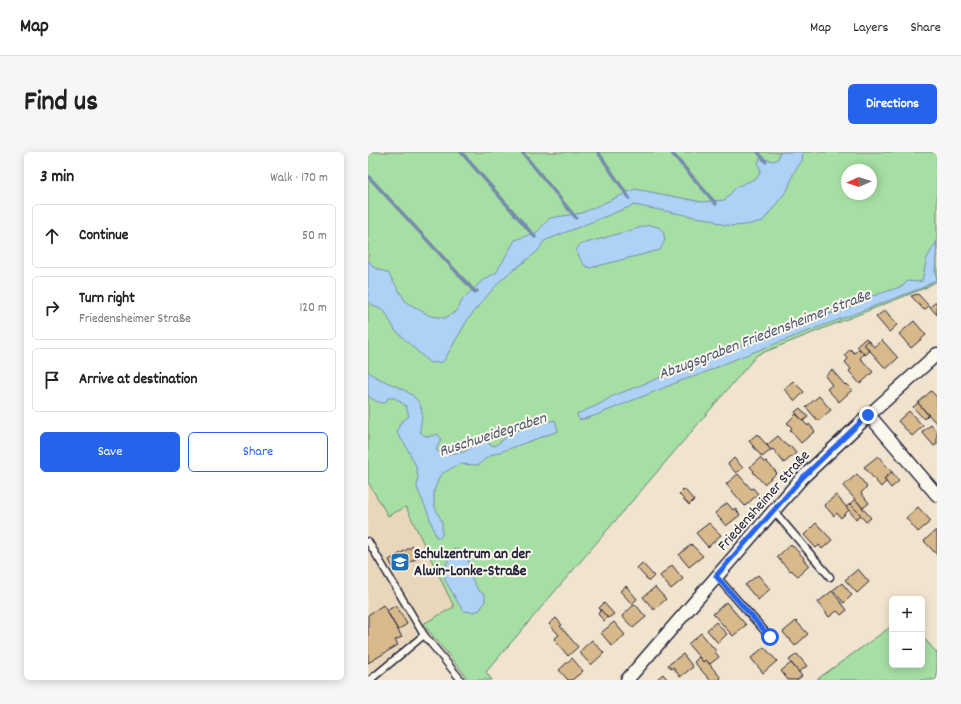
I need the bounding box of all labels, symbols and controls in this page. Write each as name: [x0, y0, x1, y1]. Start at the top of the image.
text: Map: [20, 14, 49, 41]
text: Map: [810, 18, 831, 38]
text: Layers: [853, 18, 888, 38]
text: Share: [910, 18, 941, 38]
text: Find us: [24, 84, 98, 124]
button: Directions: [848, 84, 937, 124]
north arrow: [841, 164, 877, 200]
text: 3 min: [40, 166, 74, 190]
text: Walk · 170 m: [270, 169, 328, 188]
icon: ahead: [41, 225, 63, 247]
text: Continue: [79, 225, 128, 247]
text: 50 m: [302, 227, 327, 246]
water label: Abzugsgraben Friedensheimer Straße: [655, 284, 875, 386]
text: Turn right: [79, 288, 135, 310]
icon: right: [41, 297, 63, 319]
text: 120 m: [299, 299, 327, 318]
text: Friedensheimer Straße: [79, 310, 191, 329]
icon: arrive: [41, 369, 63, 391]
text: Arrive at destination: [79, 369, 197, 391]
route end: [859, 406, 877, 424]
water label: Ruschweidegraben: [436, 407, 550, 464]
button: Save: [40, 432, 180, 472]
button: Share: [188, 432, 328, 472]
street label: Friedensheimer Straße: [713, 446, 816, 557]
place label: Schulzentrum an der Alwin-Lonke-Straße: [414, 544, 531, 583]
school or university icon: Schulzentrum an der Alwin-Lonke-Straße: [389, 551, 411, 573]
map controls: [889, 596, 925, 668]
button: +: [889, 596, 925, 632]
route start: [761, 628, 779, 646]
button: −: [889, 632, 925, 668]

